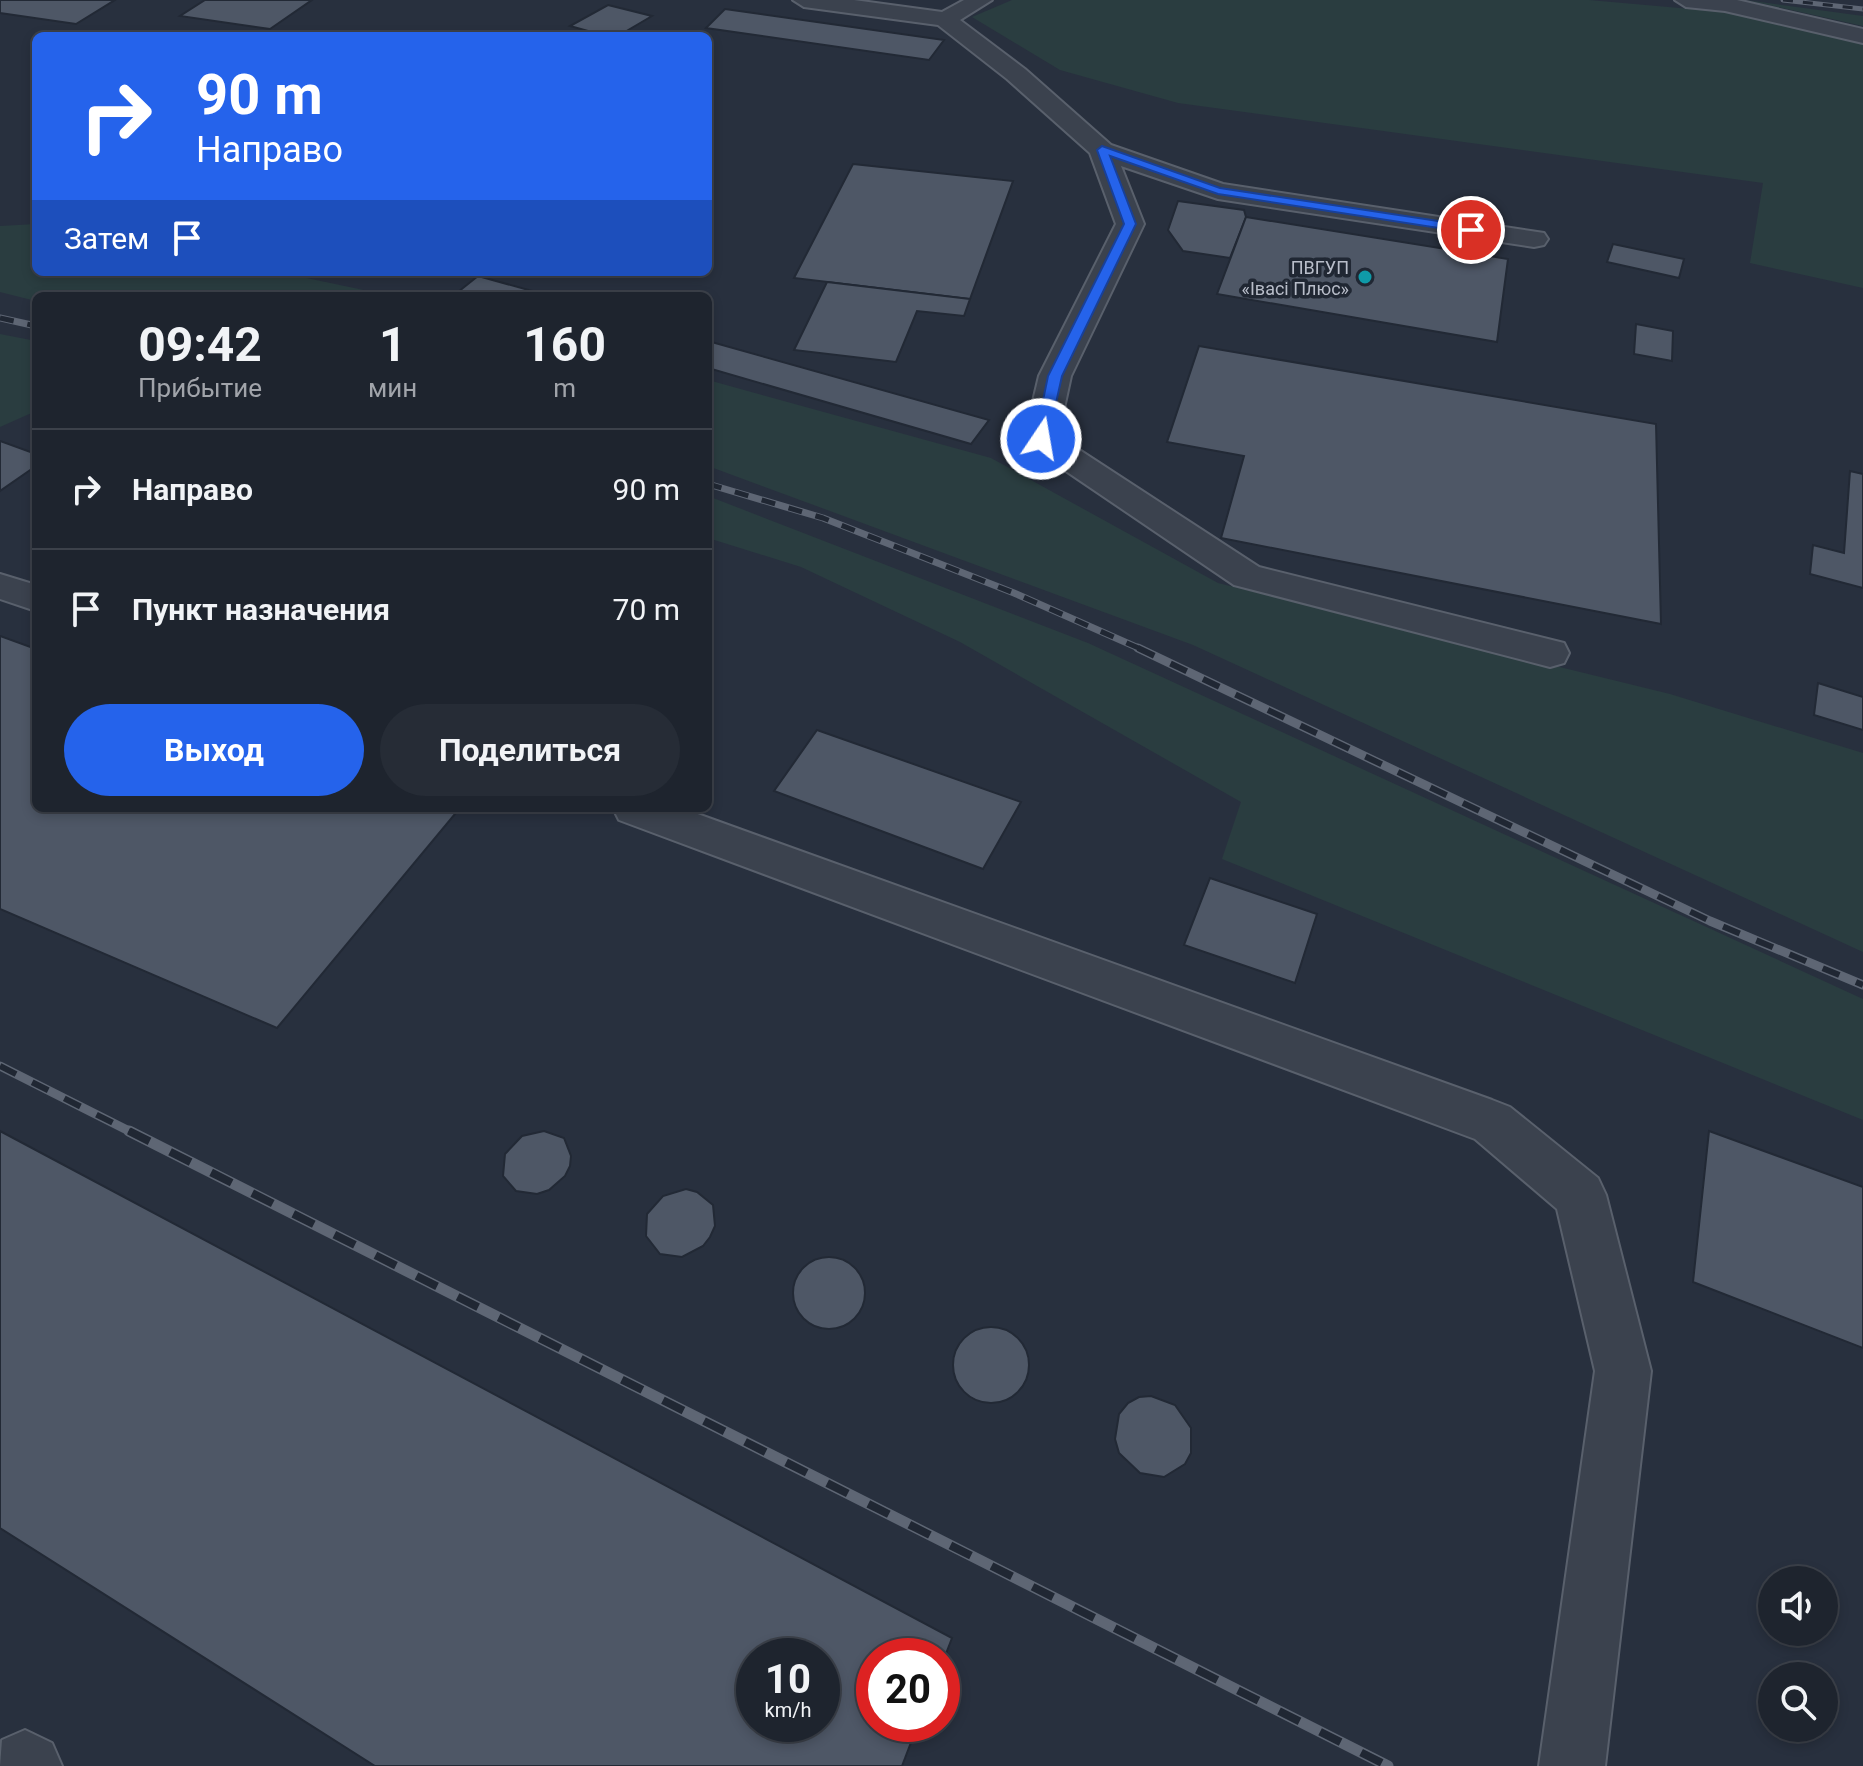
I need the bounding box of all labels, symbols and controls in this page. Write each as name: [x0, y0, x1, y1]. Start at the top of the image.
text: 90 m: [196, 62, 323, 128]
icon: right: [64, 64, 168, 168]
text: Направо: [196, 129, 343, 171]
pin: [1437, 196, 1505, 264]
icon: arrive: [1449, 208, 1493, 252]
icon: arrive: [165, 216, 209, 260]
text: Затем: [64, 221, 149, 256]
place label: ПВГУП «Івасі Плюс»: [1242, 257, 1349, 299]
marker: ПВГУП «Івасі Плюс»: [1356, 268, 1374, 286]
text: 09:42: [138, 316, 262, 373]
text: 1: [379, 316, 406, 373]
text: 160: [523, 316, 606, 373]
text: Прибытие: [138, 373, 262, 403]
text: мин: [368, 373, 417, 403]
text: m: [553, 373, 576, 403]
position arrow: [999, 397, 1083, 481]
icon: right: [64, 467, 108, 511]
text: Направо: [132, 472, 253, 507]
text: 90 m: [613, 472, 680, 507]
icon: arrive: [64, 587, 108, 631]
text: Пункт назначения: [132, 592, 390, 627]
text: 70 m: [613, 592, 680, 627]
button: Выход: [64, 704, 364, 796]
button: Поделиться: [380, 704, 680, 796]
map controls: [1758, 1566, 1838, 1742]
button: sound: [1758, 1566, 1838, 1646]
speed limit sign: 20: [856, 1638, 960, 1742]
text: 10: [765, 1656, 811, 1703]
button: search: [1758, 1662, 1838, 1742]
text: km/h: [765, 1698, 811, 1722]

